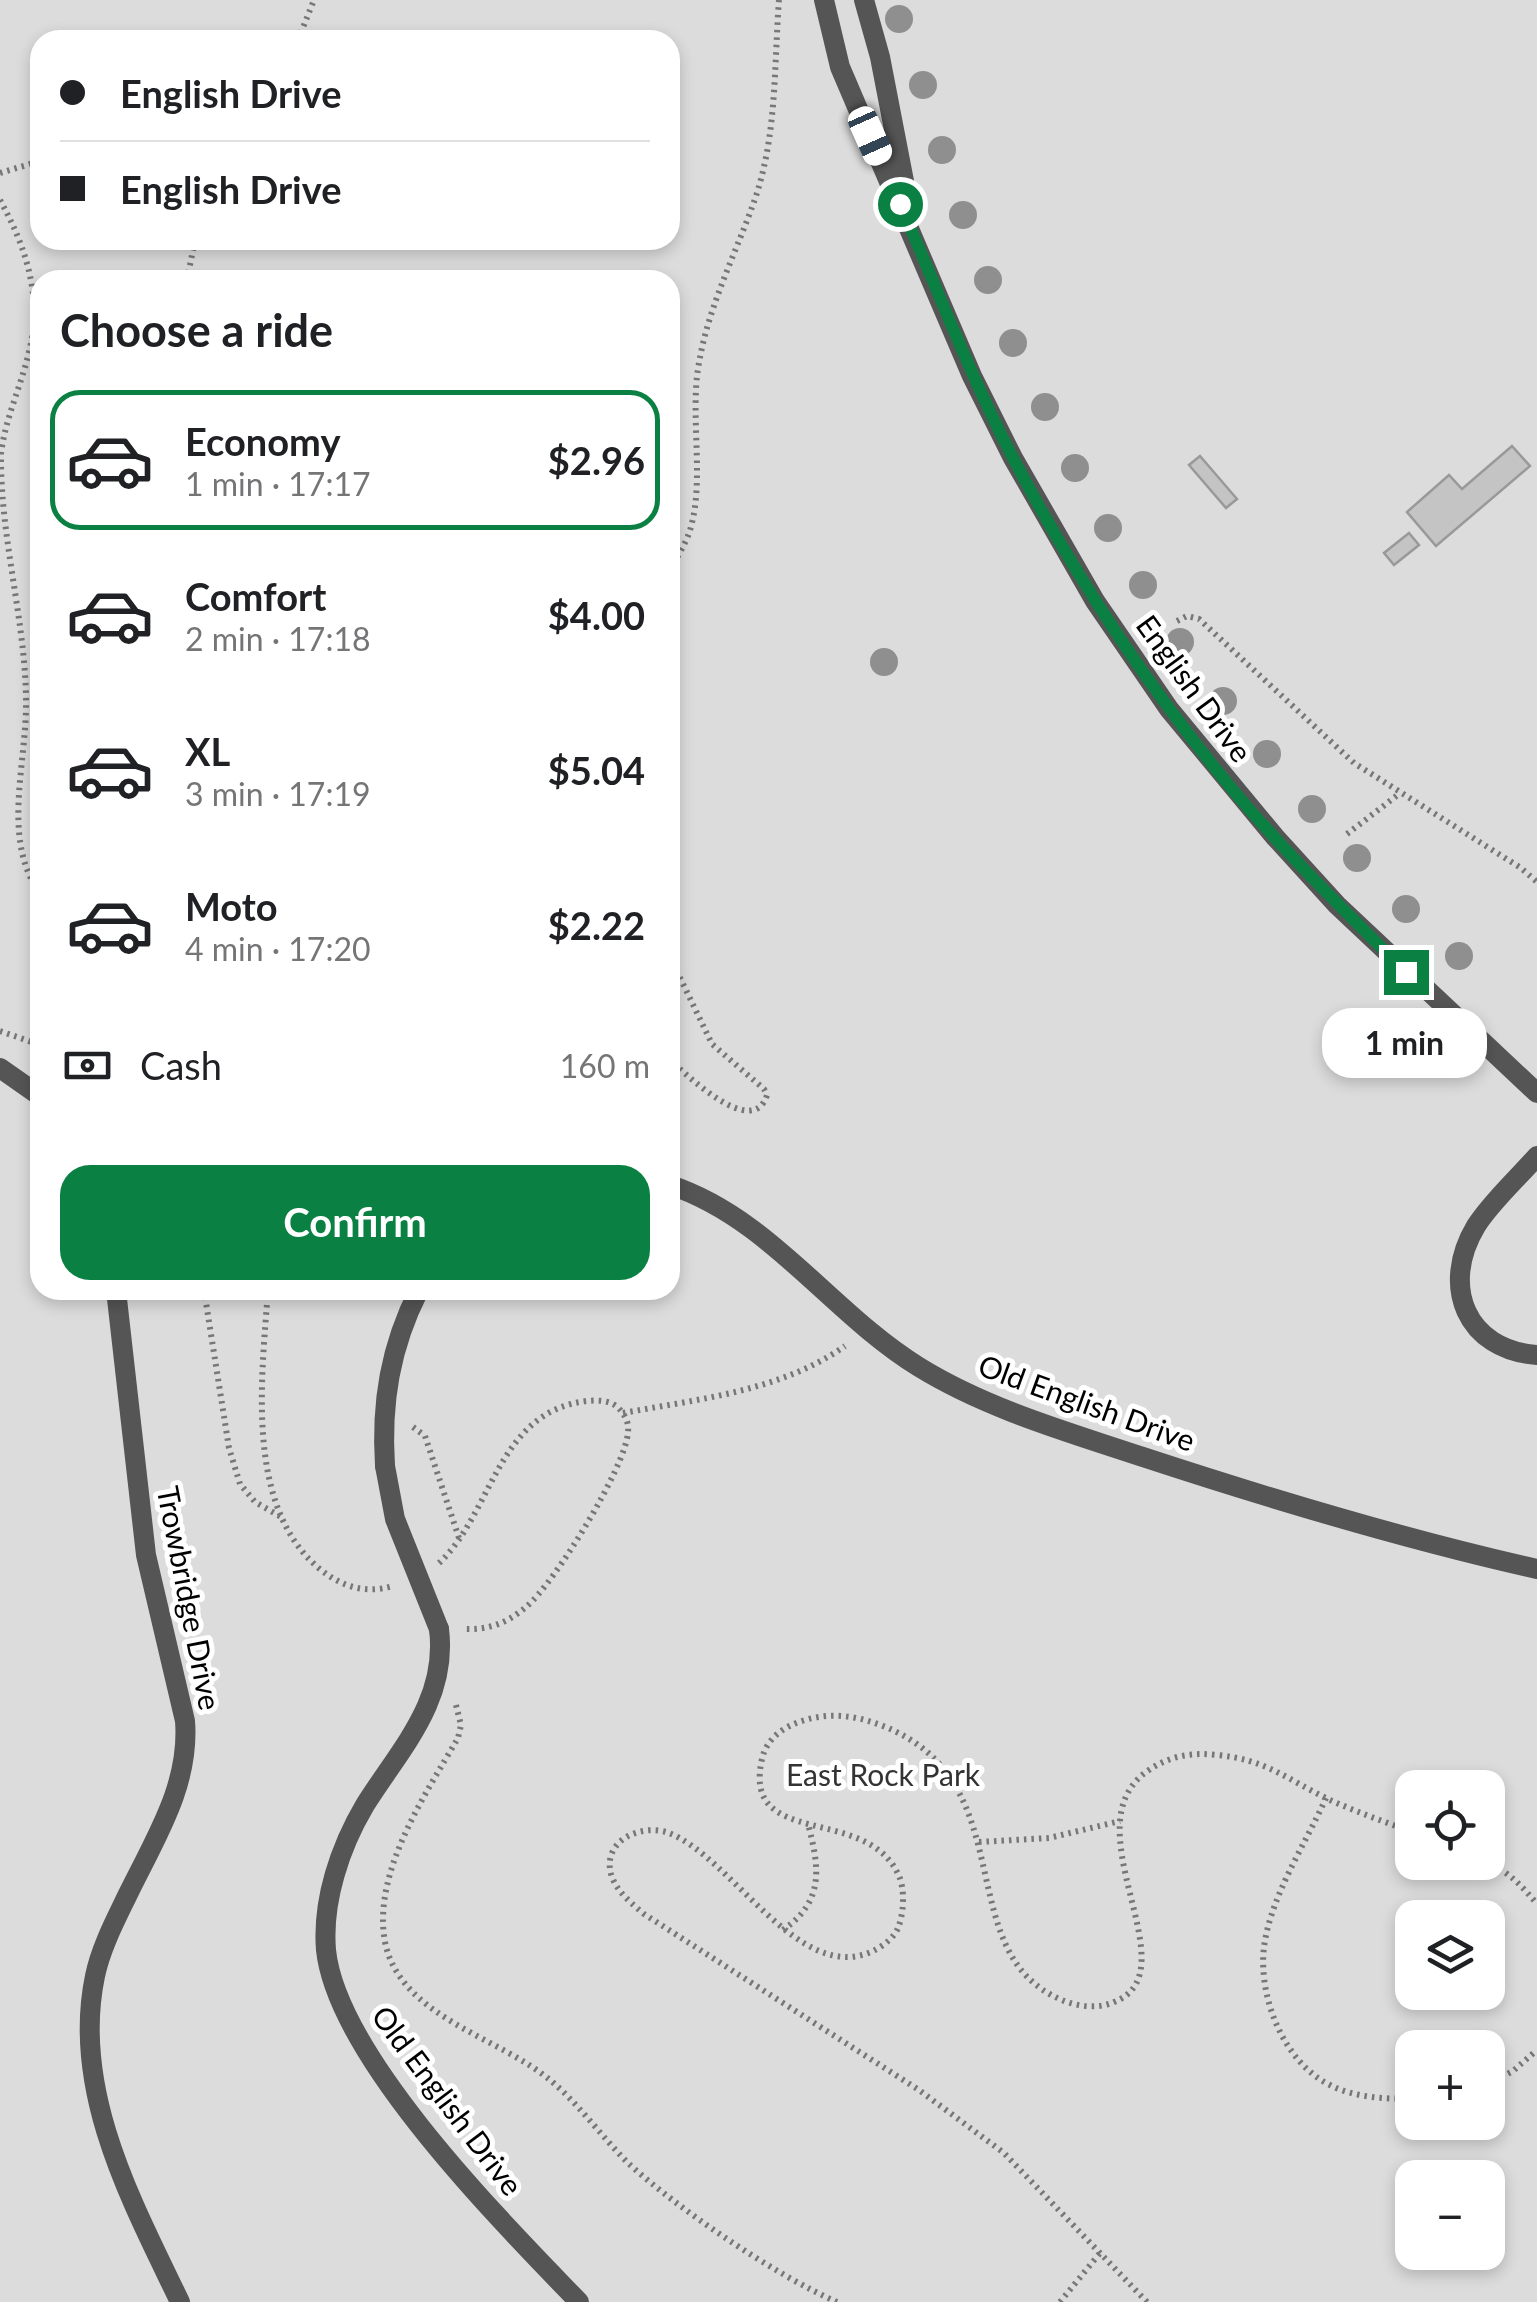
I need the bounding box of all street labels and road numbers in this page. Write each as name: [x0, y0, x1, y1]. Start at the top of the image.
street label: English Drive: [1130, 608, 1260, 768]
street label: Old English Drive: [974, 1346, 1200, 1458]
street label: Trowbridge Drive: [151, 1483, 229, 1713]
street label: Old English Drive: [365, 1998, 531, 2202]

